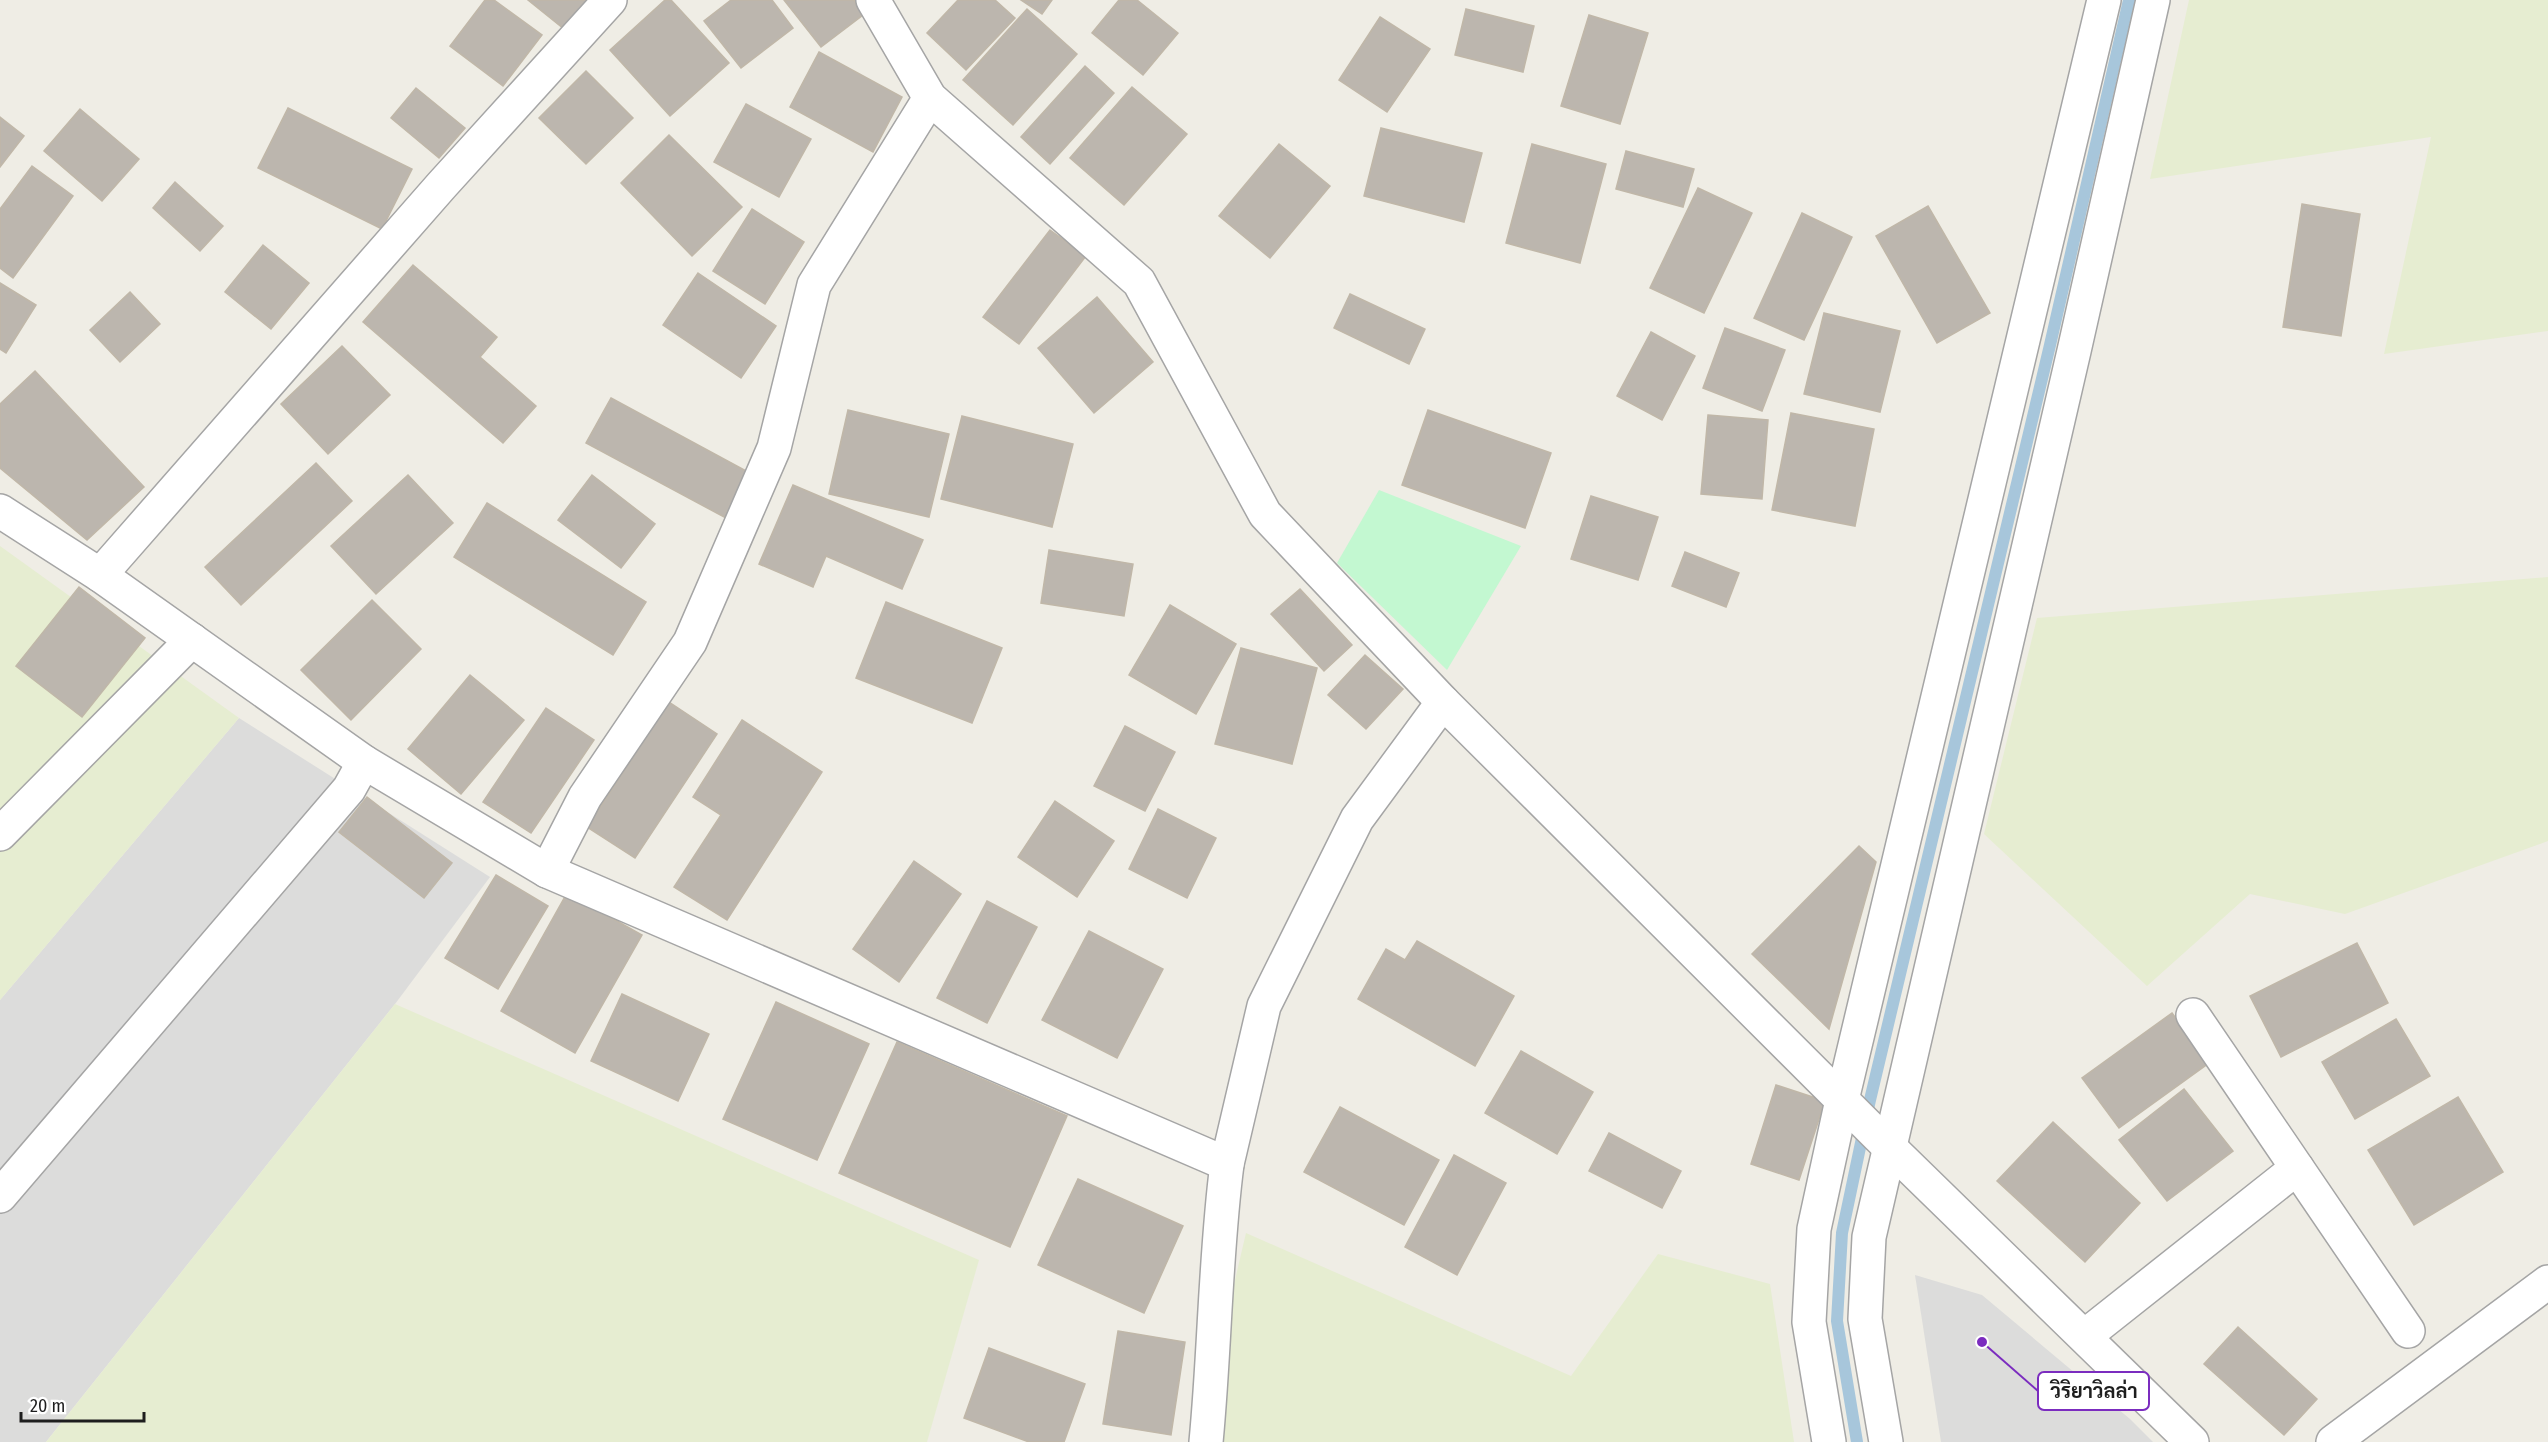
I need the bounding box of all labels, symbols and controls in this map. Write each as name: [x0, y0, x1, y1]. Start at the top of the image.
callout: วิริยาวิลล่า: [2038, 1372, 2149, 1410]
text: วิริยาวิลล่า: [2050, 1379, 2138, 1403]
scale bar: [21, 1385, 144, 1423]
text: 20 m: [30, 1395, 65, 1417]

